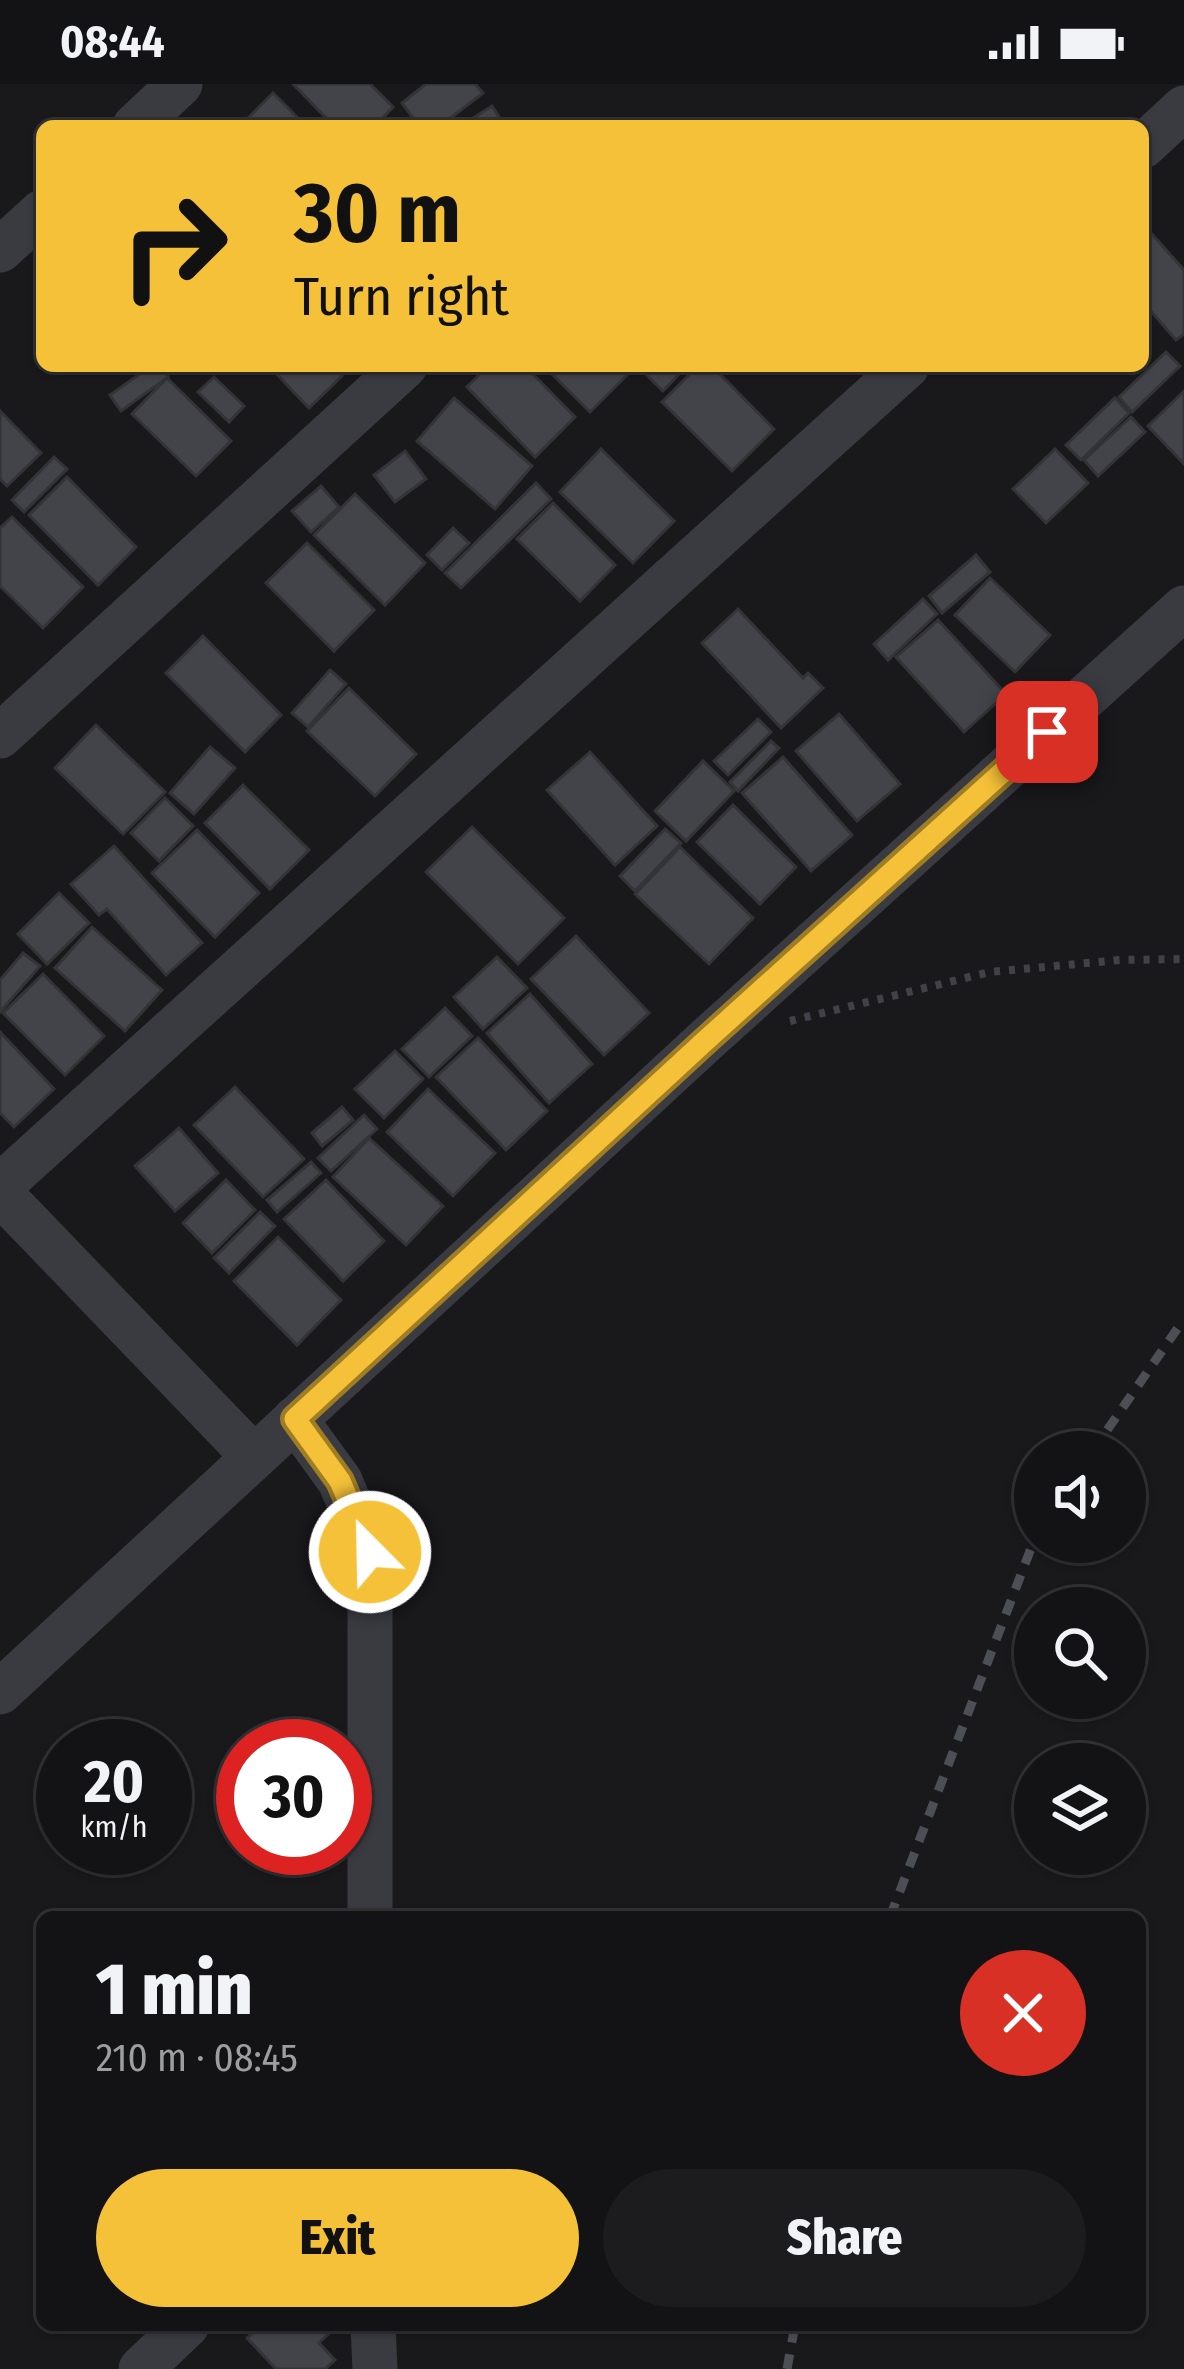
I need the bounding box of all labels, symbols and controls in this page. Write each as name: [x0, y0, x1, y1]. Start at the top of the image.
text: 08:44: [60, 15, 165, 69]
text: 30 m: [294, 163, 461, 264]
icon: right: [96, 168, 252, 324]
text: Turn right: [294, 265, 509, 329]
pin: [996, 681, 1098, 783]
icon: arrive: [1014, 699, 1080, 765]
map controls: [1014, 1431, 1146, 1875]
button: sound: [1014, 1431, 1146, 1563]
position arrow: [307, 1489, 433, 1615]
button: search: [1014, 1587, 1146, 1719]
speed limit sign: 30: [216, 1719, 372, 1875]
button: layers: [1014, 1743, 1146, 1875]
text: 20: [84, 1746, 144, 1818]
text: km/h: [81, 1809, 147, 1845]
text: 1 min: [96, 1947, 253, 2033]
button: close: [960, 1950, 1086, 2076]
text: 210 m · 08:45: [96, 2035, 298, 2081]
button: Exit: [96, 2169, 579, 2307]
button: Share: [603, 2169, 1086, 2307]

